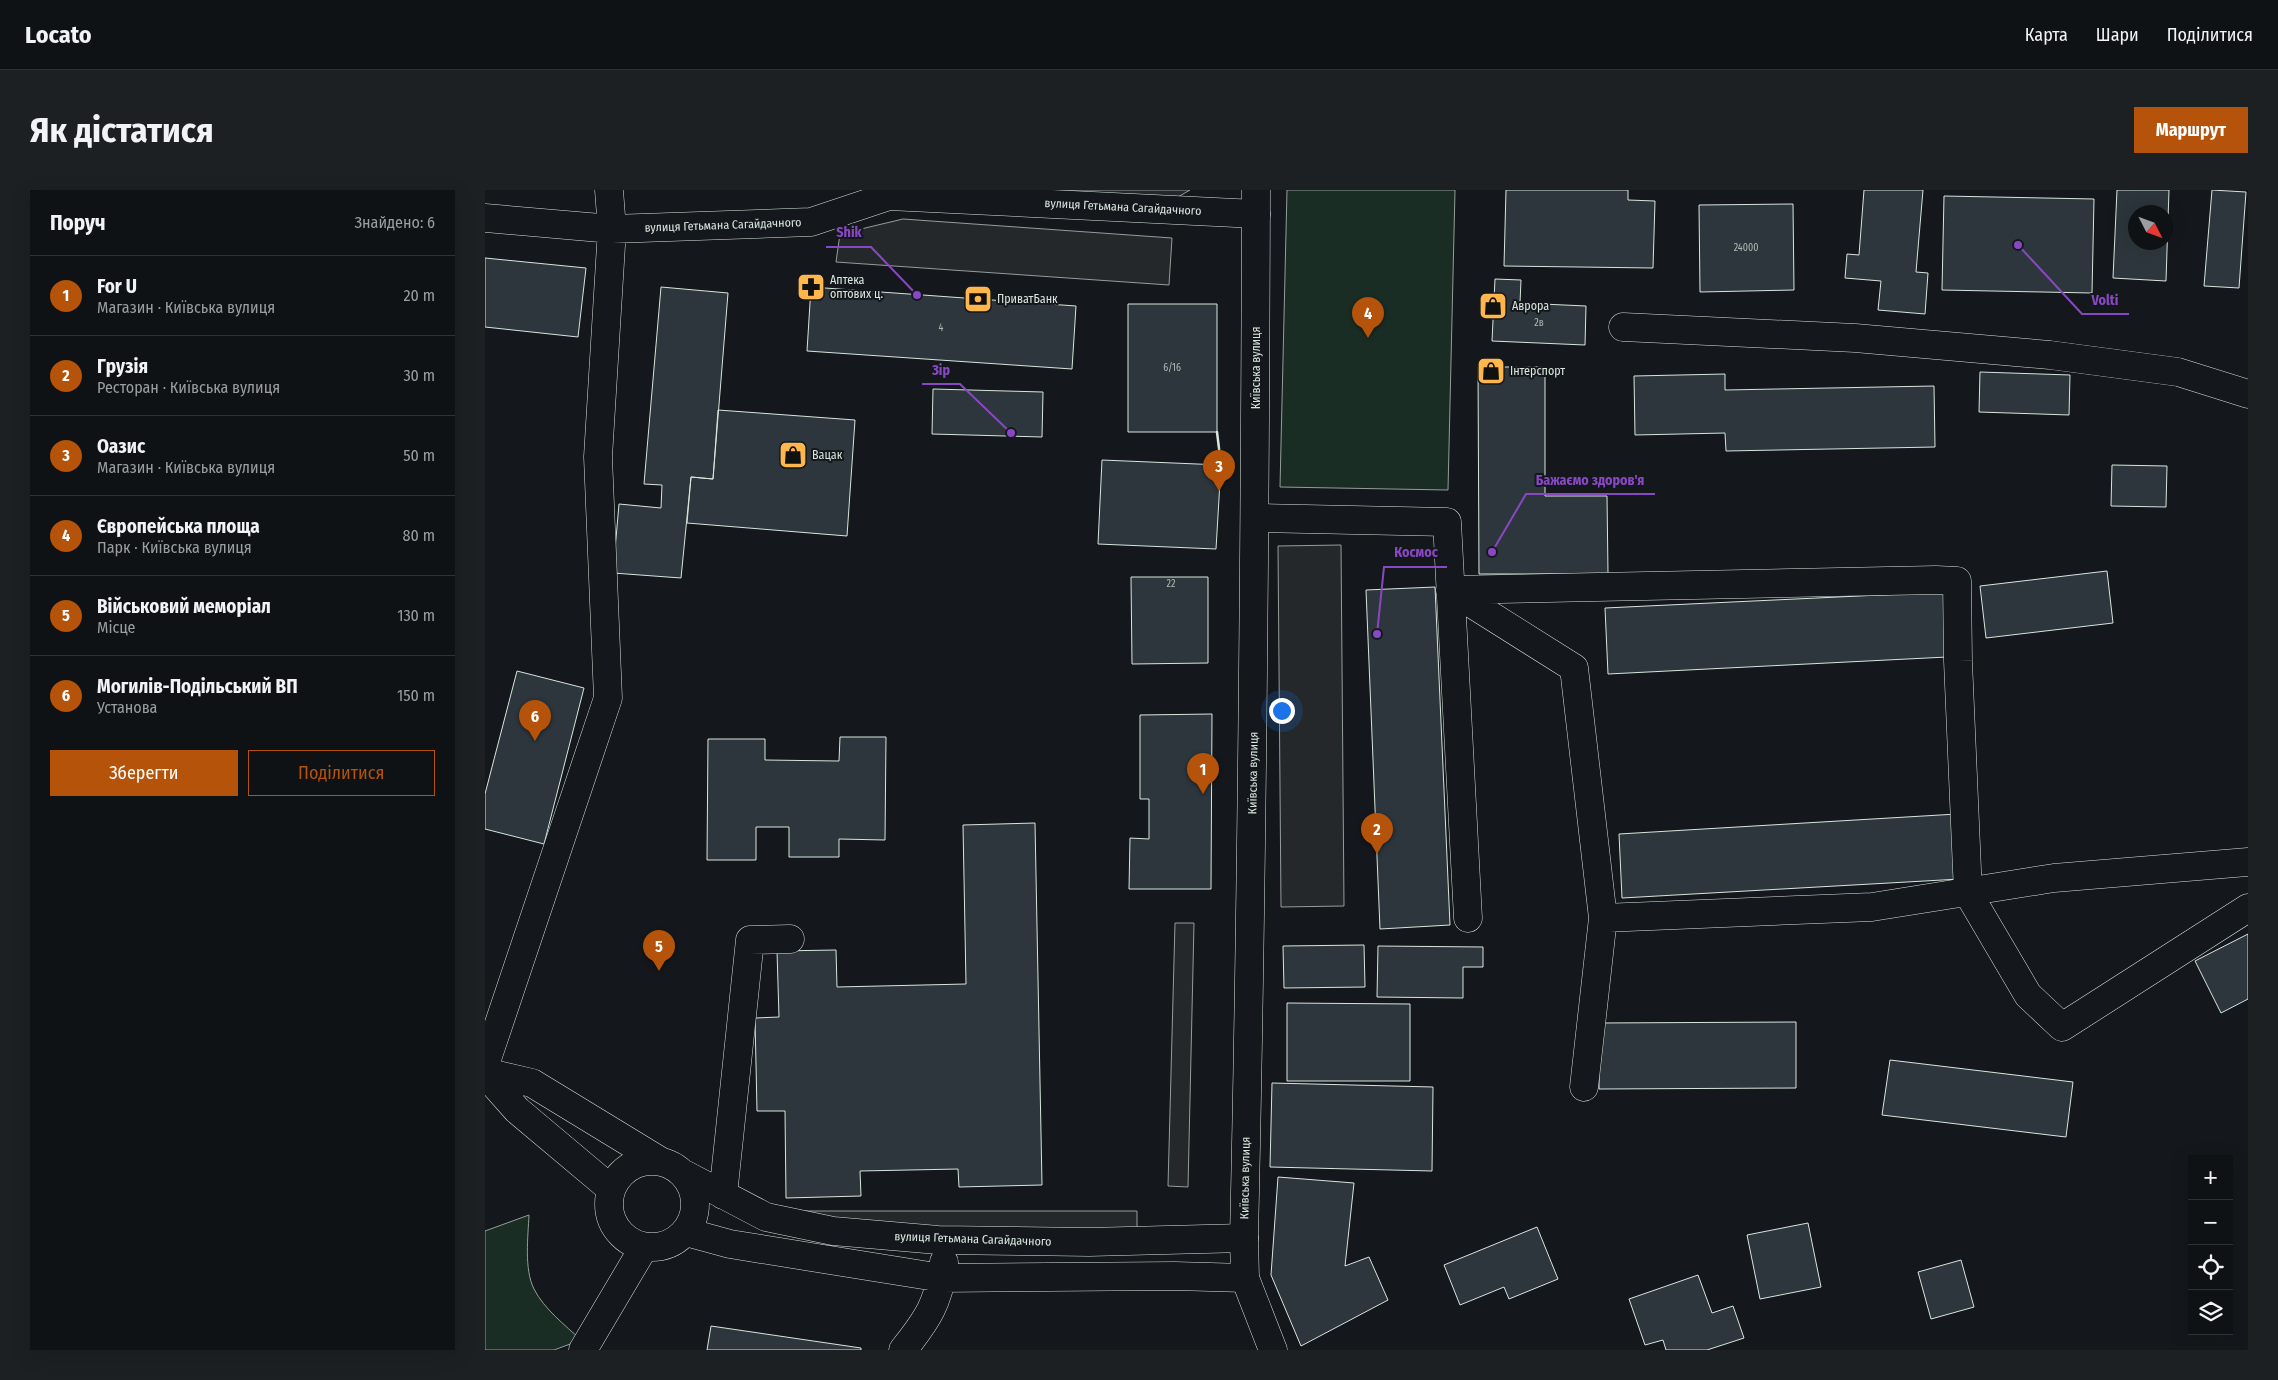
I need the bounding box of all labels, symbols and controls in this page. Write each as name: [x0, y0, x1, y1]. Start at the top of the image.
text: Locato: [25, 21, 91, 49]
text: Карта: [2025, 24, 2068, 46]
text: Шари: [2096, 24, 2139, 46]
text: Поділитися: [2167, 24, 2253, 46]
button: Маршрут: [2134, 107, 2248, 153]
text: Як дістатися: [30, 109, 214, 151]
street label: вулиця Гетьмана Сагайдачного: [1044, 196, 1202, 218]
north arrow: [2128, 205, 2173, 250]
text: Поруч: [50, 210, 106, 236]
text: Знайдено: 6: [354, 213, 435, 232]
street label: вулиця Гетьмана Сагайдачного: [644, 215, 802, 235]
callout: Shik: [826, 218, 871, 247]
text: Shik: [836, 224, 863, 241]
house number: 24000: [1734, 242, 1758, 254]
pharmacy icon: Аптека оптових ц.: [796, 272, 826, 302]
place label: Аптека оптових ц.: [830, 273, 884, 301]
text: For U: [97, 275, 137, 298]
bank icon: ПриватБанк: [963, 284, 993, 314]
callout: Volti: [2082, 285, 2129, 314]
text: 1: [63, 286, 69, 305]
text: 20 m: [404, 286, 435, 305]
shop icon: Аврора: [1478, 291, 1508, 321]
place label: ПриватБанк: [997, 292, 1058, 306]
text: Volti: [2091, 292, 2119, 309]
pin: 4: [1352, 297, 1384, 338]
text: Магазин · Київська вулиця: [97, 298, 275, 317]
place label: Аврора: [1512, 299, 1549, 313]
house number: 2в: [1534, 317, 1544, 329]
house number: 4: [939, 322, 944, 334]
street label: Київська вулиця: [1249, 327, 1263, 409]
text: Грузія: [97, 355, 148, 378]
callout: Зір: [922, 355, 960, 384]
shop icon: Інтерспорт: [1476, 356, 1506, 386]
text: Зір: [931, 362, 950, 379]
house number: 6/16: [1163, 362, 1181, 374]
place label: Інтерспорт: [1510, 364, 1565, 378]
text: 2: [62, 366, 70, 385]
text: 30 m: [403, 366, 435, 385]
text: Ресторан · Київська вулиця: [97, 378, 280, 397]
text: Оазис: [97, 435, 145, 458]
shop icon: Вацак: [778, 440, 808, 470]
text: 3: [62, 446, 70, 465]
text: 50 m: [403, 446, 435, 465]
place label: Вацак: [812, 448, 843, 462]
pin: 3: [1203, 450, 1235, 491]
text: Магазин · Київська вулиця: [97, 458, 275, 477]
callout: Бажаємо здоров'я: [1526, 465, 1655, 494]
text: Бажаємо здоров'я: [1536, 472, 1644, 489]
text: Європейська площа: [97, 515, 260, 538]
text: 4: [62, 526, 70, 545]
text: 80 m: [403, 526, 435, 545]
text: Парк · Київська вулиця: [97, 538, 252, 557]
callout: Космос: [1384, 538, 1447, 567]
text: Космос: [1394, 544, 1439, 561]
house number: 22: [1167, 578, 1176, 590]
text: Військовий меморіал: [97, 595, 271, 618]
text: 5: [62, 606, 70, 625]
text: 130 m: [397, 606, 435, 625]
text: Місце: [97, 618, 135, 637]
text: Могилів-Подільський ВП: [97, 675, 298, 698]
text: 6: [62, 686, 70, 705]
text: 150 m: [397, 686, 435, 705]
text: Установа: [97, 698, 157, 717]
your location: [1269, 698, 1295, 724]
pin: 6: [519, 700, 551, 741]
street label: Київська вулиця: [1245, 732, 1261, 814]
button: Зберегти: [50, 750, 238, 796]
button: Поділитися: [248, 750, 435, 796]
pin: 1: [1187, 753, 1219, 794]
pin: 2: [1361, 813, 1393, 854]
pin: 5: [643, 930, 675, 971]
street label: Київська вулиця: [1237, 1137, 1253, 1219]
map controls: [2188, 1155, 2233, 1335]
button: +: [2188, 1155, 2233, 1200]
button: −: [2188, 1200, 2233, 1245]
street label: вулиця Гетьмана Сагайдачного: [894, 1229, 1052, 1249]
button: locate: [2188, 1245, 2233, 1290]
button: layers: [2188, 1290, 2233, 1335]

